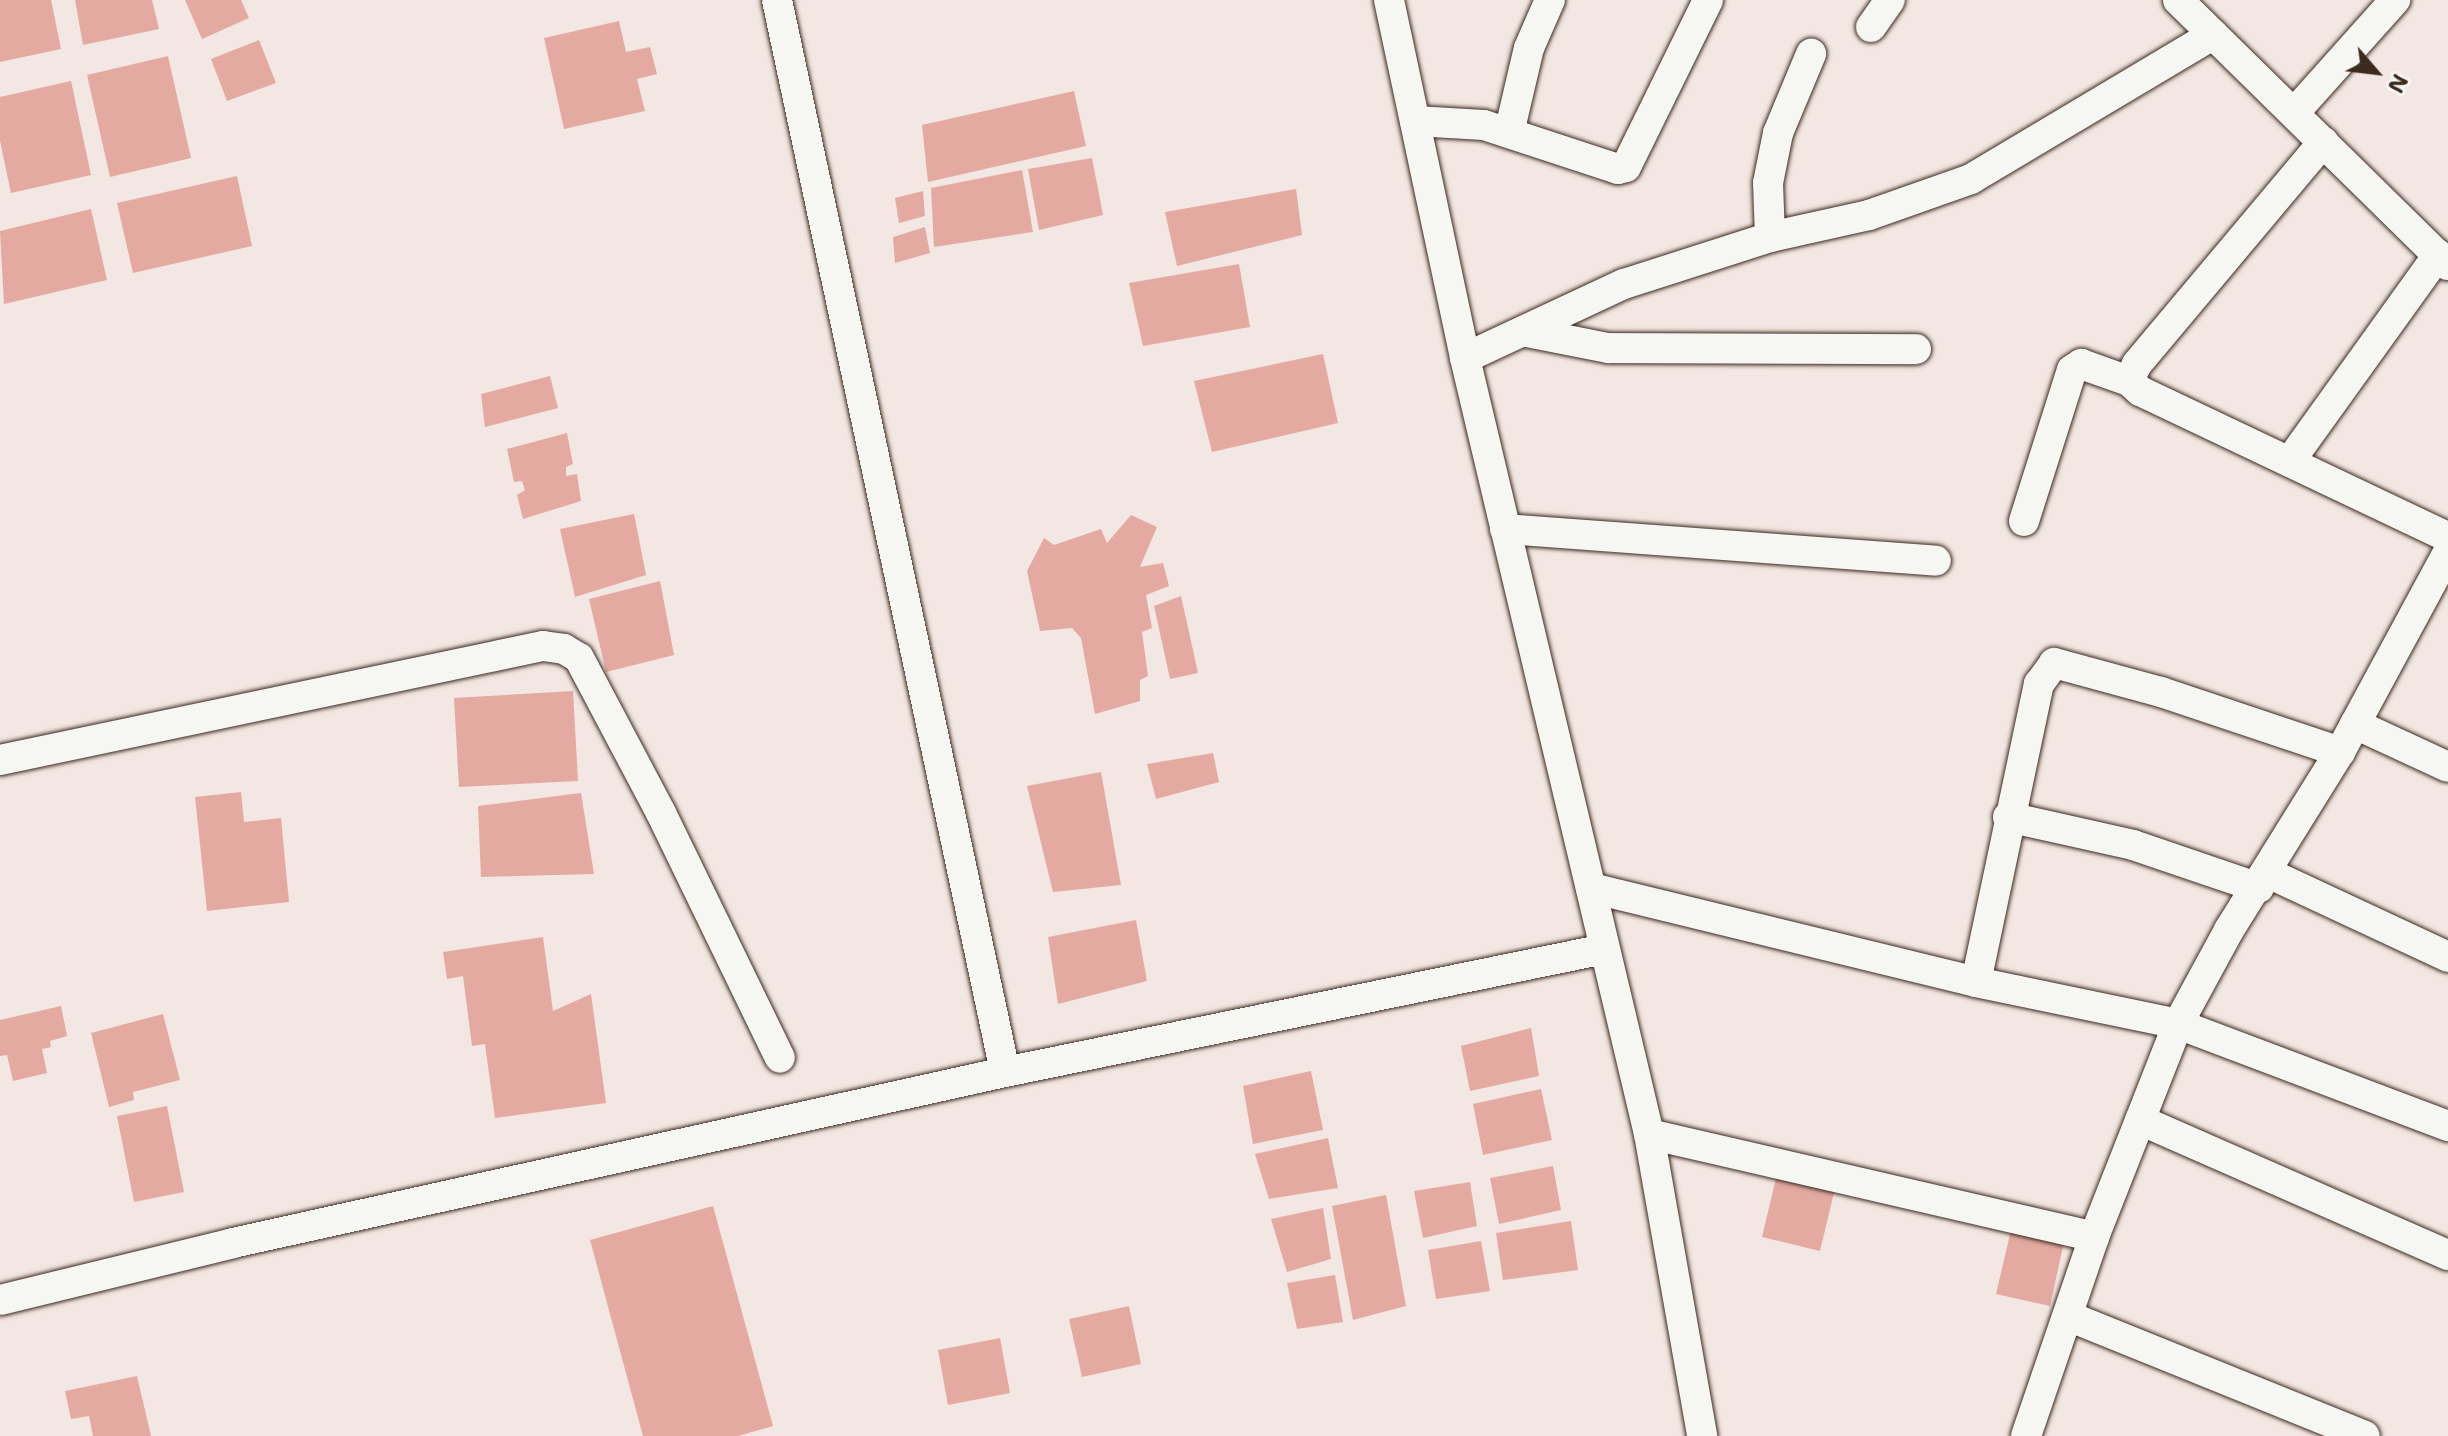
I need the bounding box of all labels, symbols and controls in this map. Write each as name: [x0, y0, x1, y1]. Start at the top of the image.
north arrow: [2336, 32, 2416, 112]
text: N: [2381, 69, 2415, 98]

